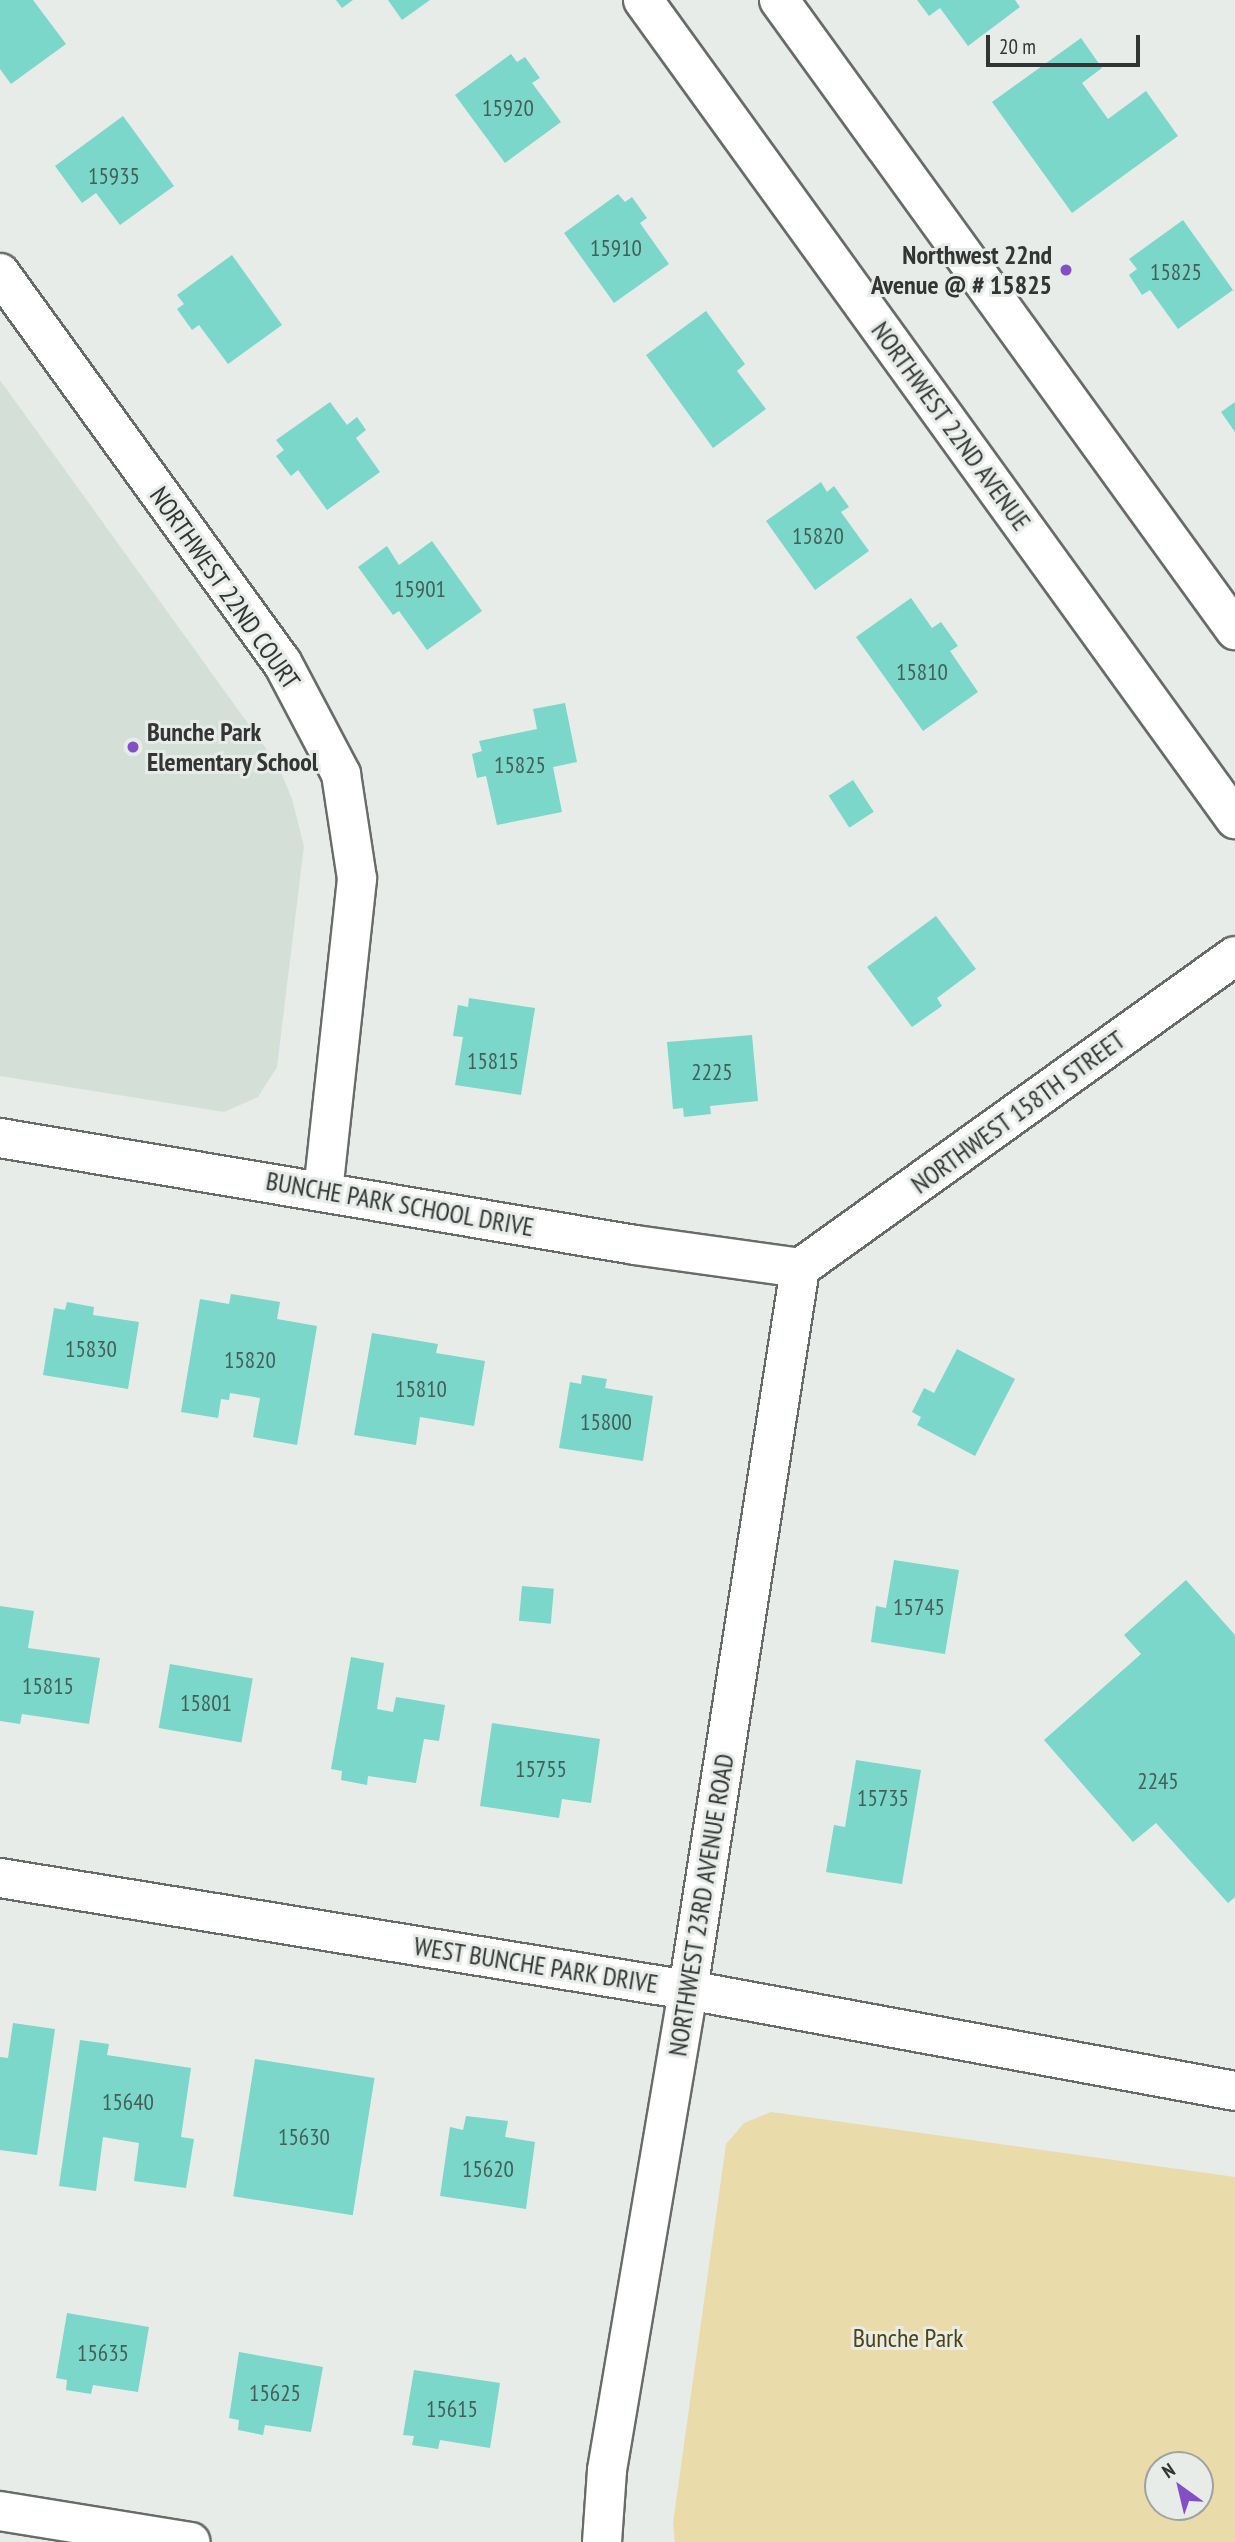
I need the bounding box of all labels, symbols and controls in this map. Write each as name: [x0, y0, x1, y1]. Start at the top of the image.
scale bar: [990, 21, 1144, 65]
text: 20 m: [999, 33, 1036, 60]
house number: 15920: [482, 94, 534, 122]
house number: 15935: [88, 162, 140, 190]
house number: 15910: [590, 234, 642, 262]
place label: Northwest 22nd Avenue @ # 15825: [871, 239, 1052, 300]
house number: 15825: [1150, 258, 1202, 286]
marker: Northwest 22nd Avenue @ # 15825: [1058, 262, 1074, 278]
street label: NORTHWEST 22ND AVENUE: [864, 315, 1038, 537]
street label: NORTHWEST 22ND COURT: [143, 481, 307, 695]
house number: 15820: [792, 522, 844, 550]
house number: 15901: [394, 575, 446, 603]
house number: 15810: [896, 658, 948, 686]
place label: Bunche Park Elementary School: [147, 716, 319, 778]
marker: Bunche Park Elementary School: [125, 739, 141, 755]
house number: 15825: [494, 751, 546, 779]
street label: NORTHWEST 158TH STREET: [905, 1024, 1131, 1200]
house number: 15815: [467, 1047, 519, 1075]
house number: 2225: [691, 1058, 733, 1086]
street label: BUNCHE PARK SCHOOL DRIVE: [263, 1165, 537, 1243]
house number: 15830: [65, 1335, 117, 1363]
house number: 15820: [224, 1346, 276, 1374]
house number: 15810: [395, 1375, 447, 1403]
house number: 15800: [580, 1408, 632, 1436]
house number: 15745: [893, 1593, 945, 1621]
house number: 15815: [22, 1672, 74, 1700]
house number: 15801: [180, 1689, 232, 1717]
street label: NORTHWEST 23RD AVENUE ROAD: [662, 1751, 740, 2059]
house number: 15755: [515, 1755, 567, 1783]
house number: 2245: [1137, 1767, 1179, 1795]
house number: 15735: [857, 1784, 909, 1812]
street label: WEST BUNCHE PARK DRIVE: [411, 1930, 661, 2000]
house number: 15640: [102, 2088, 154, 2116]
house number: 15630: [278, 2123, 330, 2151]
house number: 15620: [462, 2155, 514, 2183]
park label: Bunche Park: [853, 2322, 963, 2354]
house number: 15635: [77, 2339, 129, 2367]
house number: 15625: [249, 2379, 301, 2407]
house number: 15615: [426, 2395, 478, 2423]
north arrow: [1144, 2451, 1214, 2521]
text: N: [1157, 2457, 1179, 2483]

